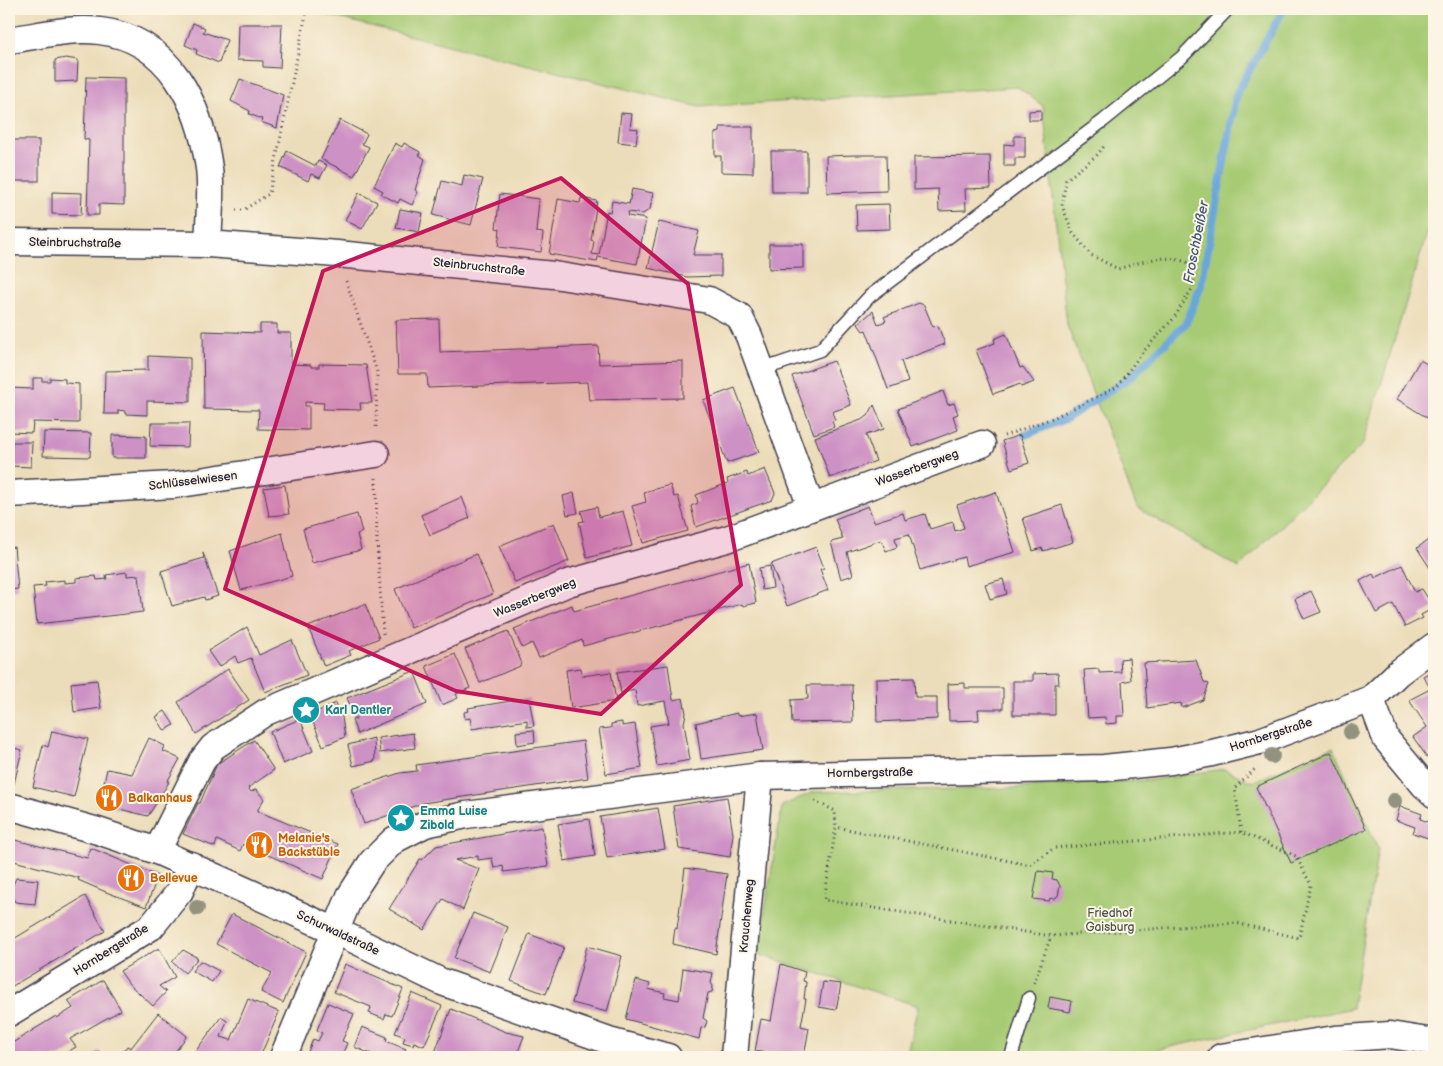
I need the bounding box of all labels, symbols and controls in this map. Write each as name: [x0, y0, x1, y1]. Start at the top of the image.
water label: Froschbeißer: [1180, 198, 1213, 285]
street label: Steinbruchstraße: [29, 235, 121, 251]
street label: Steinbruchstraße: [432, 255, 526, 279]
street label: Wasserbergweg: [873, 446, 961, 490]
street label: Schlüsselwiesen: [148, 468, 238, 494]
street label: Wasserbergweg: [492, 575, 578, 621]
place icon: Karl Dentler: [291, 695, 321, 725]
place label: Karl Dentler: [325, 703, 391, 718]
street label: Hornbergstraße: [1228, 715, 1314, 755]
street label: Hornbergstraße: [827, 765, 913, 781]
restaurant icon: Balkanhaus: [94, 783, 124, 813]
place label: Balkanhaus: [128, 791, 192, 806]
place icon: Emma Luise Zibold: [386, 803, 416, 833]
place label: Emma Luise Zibold: [420, 804, 488, 833]
restaurant icon: Melanie's Backstüble: [244, 830, 274, 860]
place label: Melanie's Backstüble: [278, 831, 340, 860]
restaurant icon: Bellevue: [116, 863, 146, 893]
place label: Bellevue: [150, 871, 198, 886]
street label: Krauchenweg: [736, 878, 758, 954]
park label: Friedhof Gaisburg: [1086, 906, 1135, 935]
street label: Schurwaldstraße: [294, 907, 382, 959]
street label: Hornbergstraße: [71, 921, 151, 979]

